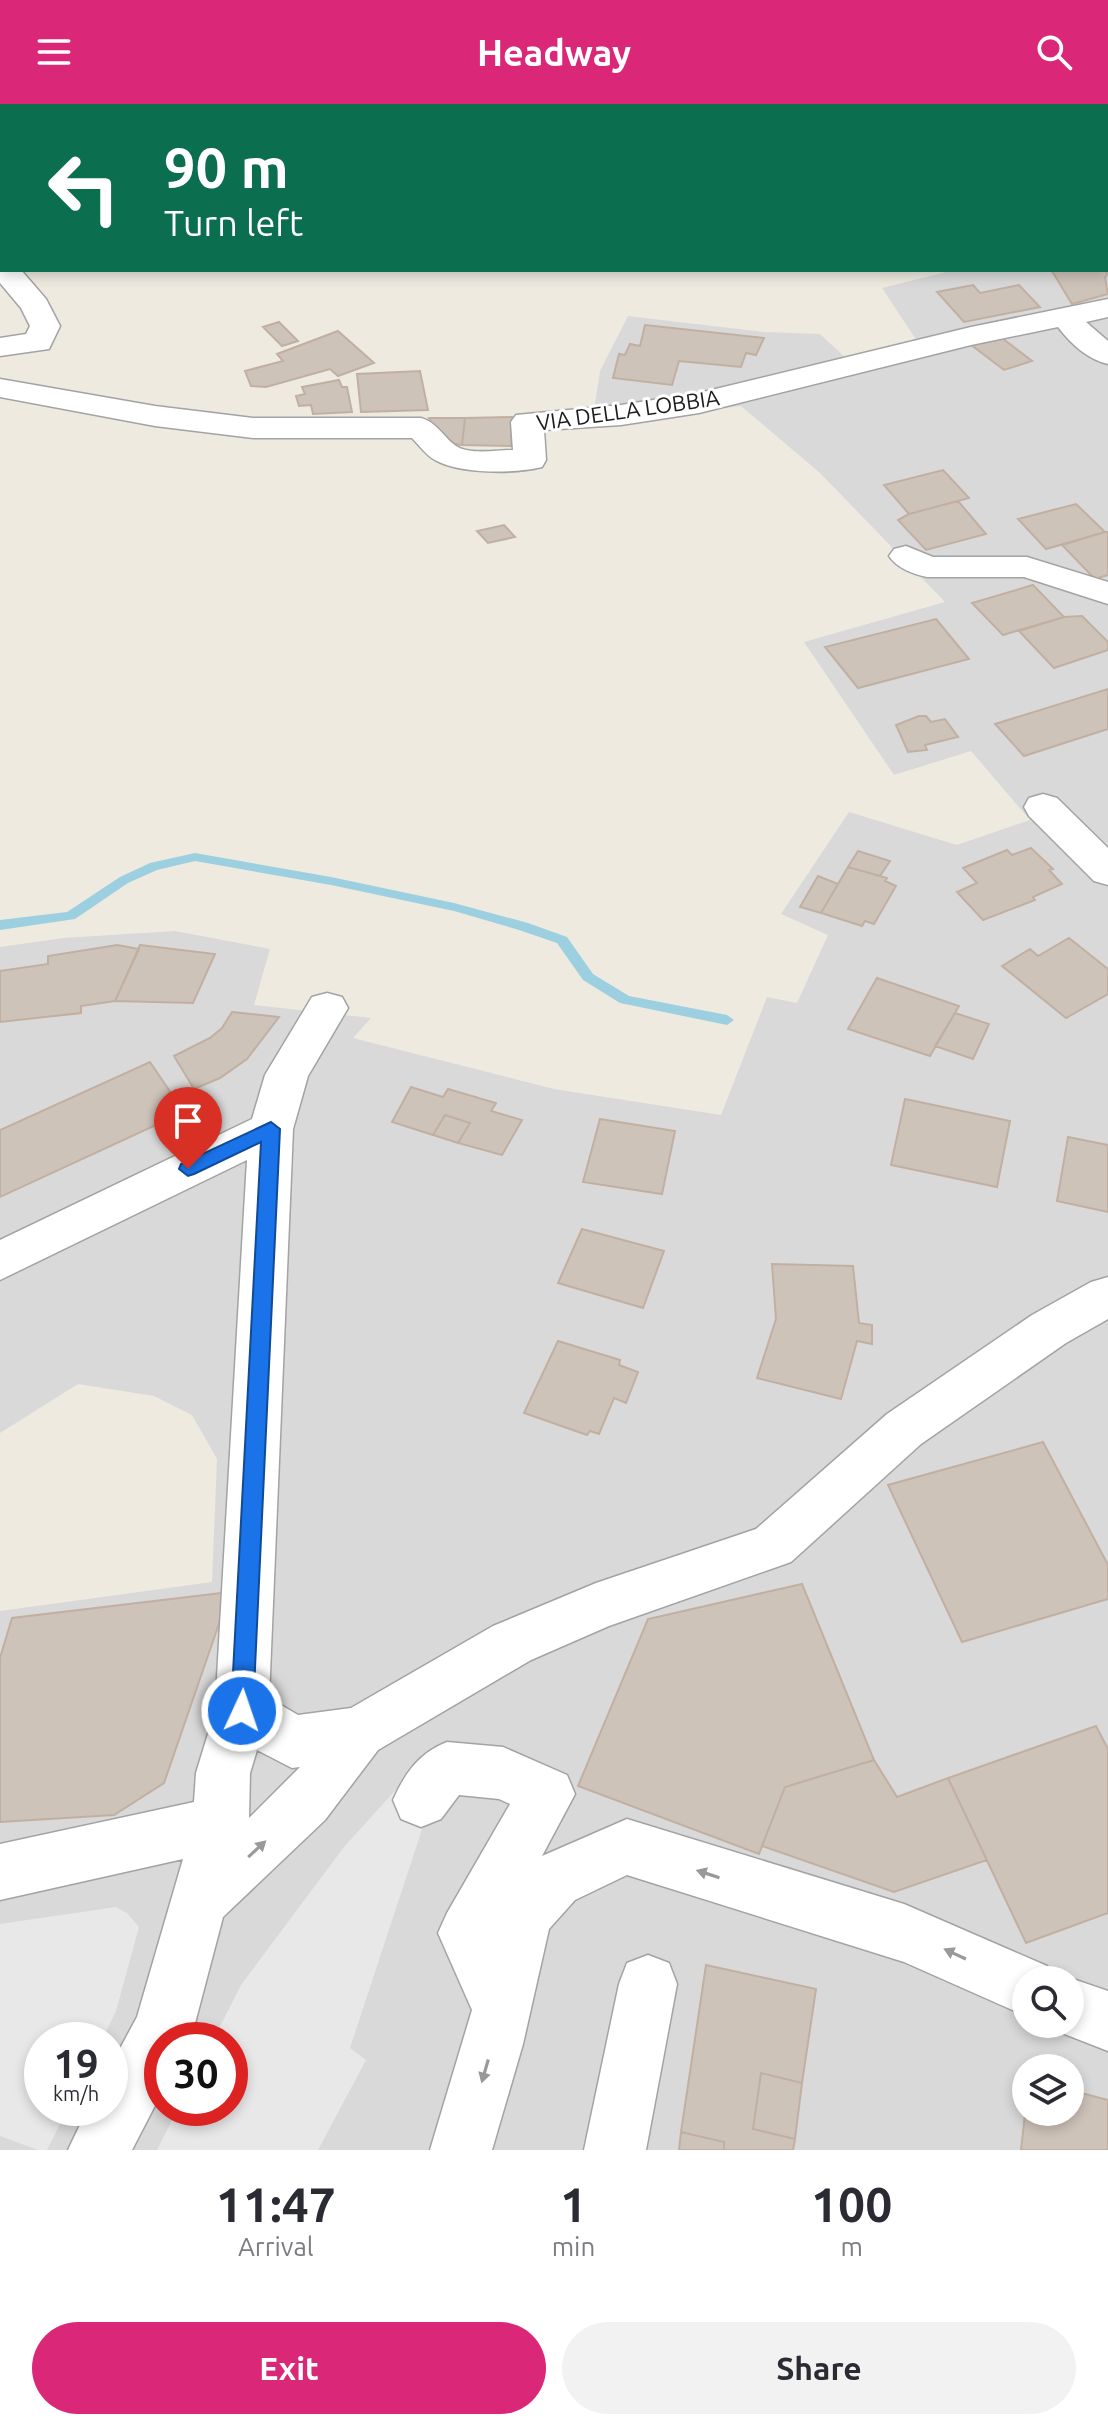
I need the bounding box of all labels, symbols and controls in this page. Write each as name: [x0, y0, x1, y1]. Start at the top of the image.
icon: menu: [32, 30, 76, 74]
icon: search: [1032, 30, 1076, 74]
text: Headway: [477, 32, 631, 73]
icon: left: [32, 136, 136, 240]
text: 90 m: [164, 136, 289, 199]
text: Turn left: [164, 202, 303, 243]
street label: VIA DELLA LOBBIA: [535, 384, 722, 435]
pin: [154, 1087, 222, 1169]
icon: arrive: [166, 1099, 210, 1143]
position arrow: [200, 1669, 284, 1753]
one-way arrow: [247, 1840, 266, 1858]
one-way arrow: [696, 1867, 720, 1880]
one-way arrow: [944, 1947, 967, 1961]
map controls: [1012, 1966, 1084, 2126]
button: search: [1012, 1966, 1084, 2038]
speed limit sign: 30: [144, 2022, 248, 2126]
text: 19: [53, 2041, 99, 2086]
button: layers: [1012, 2054, 1084, 2126]
one-way arrow: [478, 2059, 490, 2084]
text: km/h: [53, 2082, 99, 2105]
text: 11:47: [216, 2177, 336, 2231]
text: 1: [560, 2177, 587, 2231]
text: 100: [811, 2177, 892, 2231]
text: Arrival: [238, 2232, 314, 2261]
text: min: [552, 2232, 595, 2261]
text: m: [840, 2232, 863, 2261]
button: Exit: [32, 2322, 546, 2414]
button: Share: [562, 2322, 1076, 2414]

